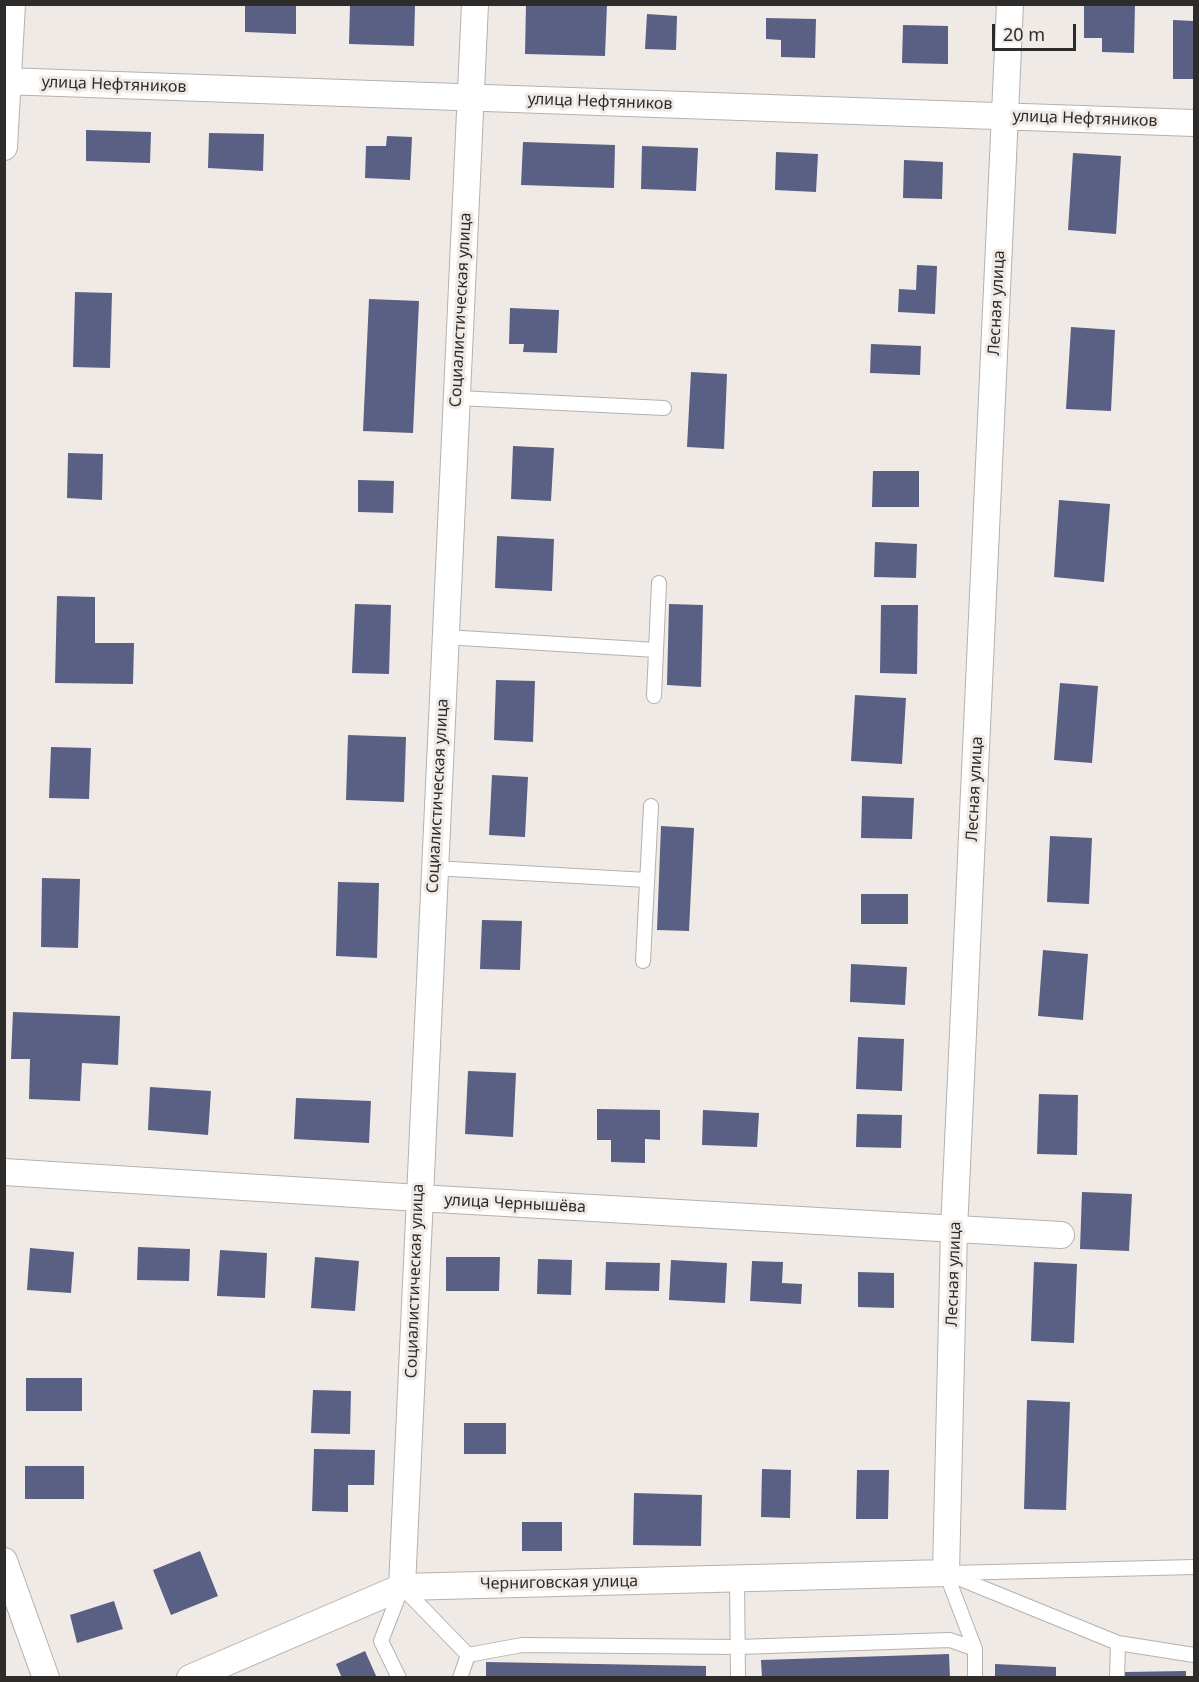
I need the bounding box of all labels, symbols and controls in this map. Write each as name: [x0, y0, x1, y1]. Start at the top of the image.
scale bar: [995, 12, 1079, 50]
text: 20 m: [1003, 22, 1045, 46]
street label: улица Нефтяников: [41, 73, 187, 97]
street label: улица Нефтяников: [527, 90, 673, 114]
street label: улица Нефтяников: [1012, 107, 1158, 131]
street label: Социалистическая улица: [446, 212, 476, 408]
street label: Лесная улица: [985, 250, 1009, 356]
street label: Социалистическая улица: [423, 698, 453, 894]
street label: Лесная улица: [963, 736, 987, 842]
street label: Социалистическая улица: [402, 1183, 428, 1379]
street label: улица Чернышёва: [444, 1191, 586, 1217]
street label: Лесная улица: [943, 1221, 965, 1327]
street label: Черниговская улица: [480, 1572, 638, 1594]

